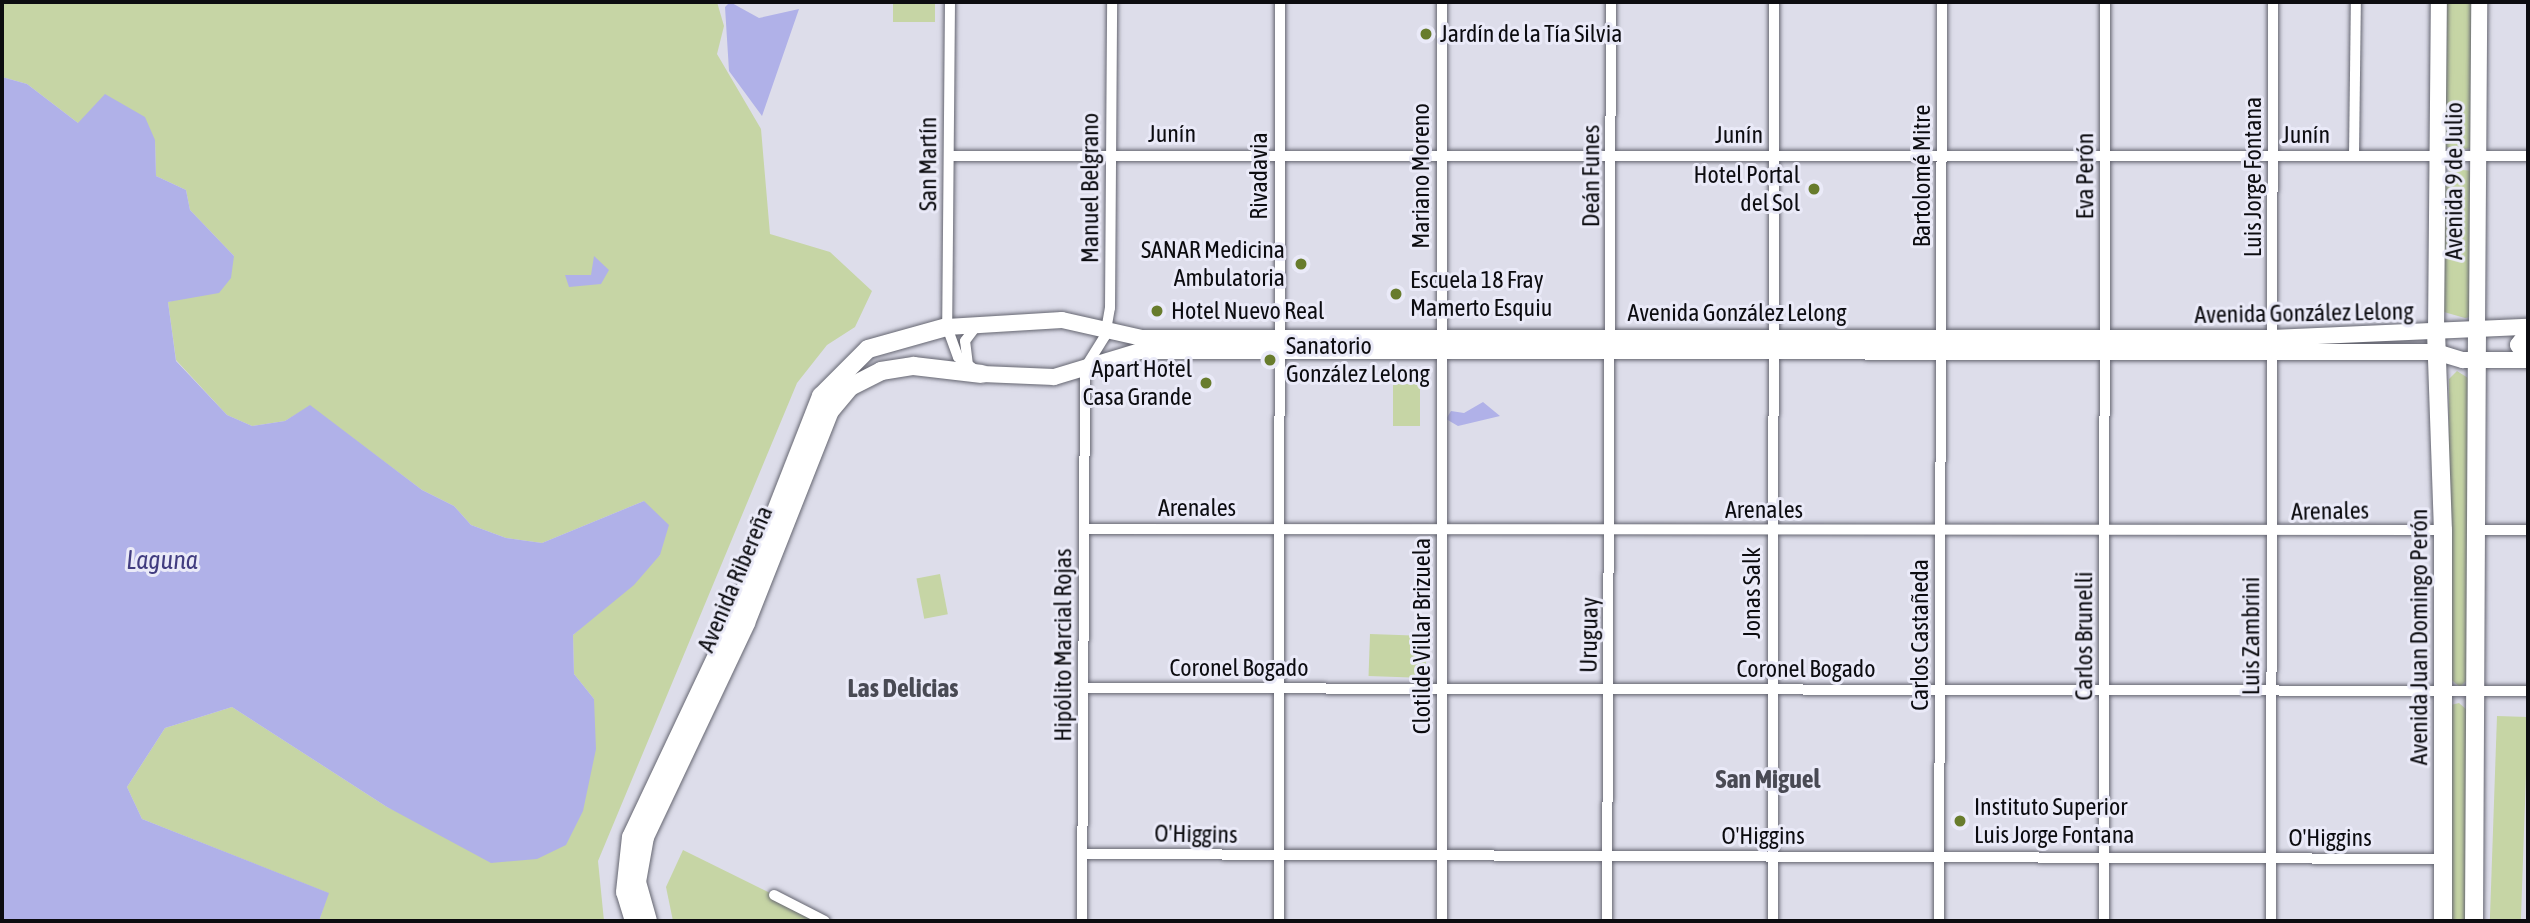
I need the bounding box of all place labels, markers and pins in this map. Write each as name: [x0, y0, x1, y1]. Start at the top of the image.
place label: Jardín de la Tía Silvia: [1440, 20, 1622, 48]
marker: Jardín de la Tía Silvia: [1418, 26, 1434, 42]
place label: Hotel Portal del Sol: [1693, 161, 1800, 217]
marker: Hotel Portal del Sol: [1806, 181, 1822, 197]
place label: SANAR Medicina Ambulatoria: [1141, 236, 1285, 292]
marker: SANAR Medicina Ambulatoria: [1291, 254, 1311, 274]
place label: Escuela 18 Fray Mamerto Esquiu: [1410, 266, 1552, 322]
marker: Escuela 18 Fray Mamerto Esquiu: [1388, 286, 1404, 302]
place label: Hotel Nuevo Real: [1171, 297, 1324, 325]
marker: Hotel Nuevo Real: [1149, 303, 1165, 319]
place label: Sanatorio González Lelong: [1286, 332, 1430, 388]
marker: Sanatorio González Lelong: [1260, 350, 1280, 370]
place label: Apart Hotel Casa Grande: [1083, 355, 1192, 411]
marker: Apart Hotel Casa Grande: [1198, 375, 1214, 391]
place label: Instituto Superior Luis Jorge Fontana: [1974, 793, 2134, 849]
marker: Instituto Superior Luis Jorge Fontana: [1952, 813, 1968, 829]

